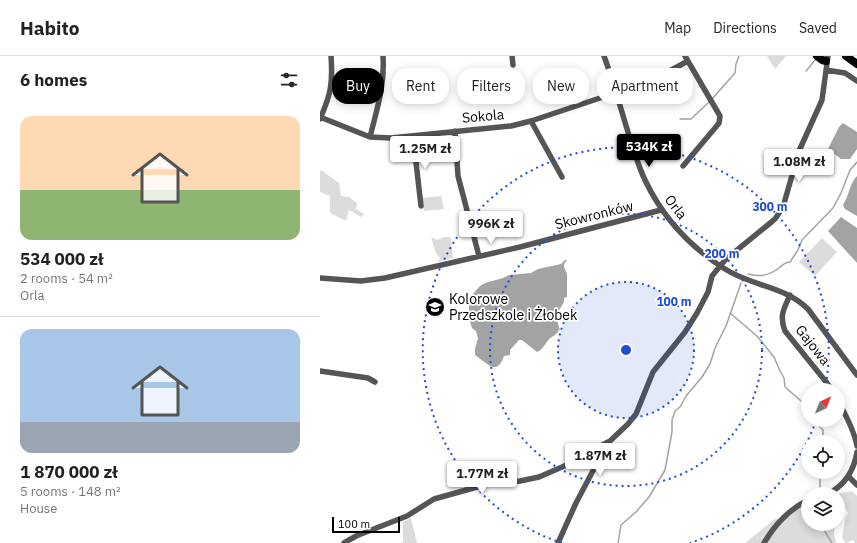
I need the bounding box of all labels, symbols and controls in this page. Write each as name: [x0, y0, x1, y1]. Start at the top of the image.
text: Habito: [20, 16, 79, 40]
text: Map: [664, 19, 691, 37]
text: Directions: [713, 19, 777, 37]
text: Saved: [799, 19, 837, 37]
chip: Buy: [332, 68, 384, 104]
chip: Rent: [392, 68, 449, 104]
chip: Filters: [457, 68, 525, 104]
chip: New: [533, 68, 589, 104]
chip: Apartment: [597, 68, 693, 104]
text: 6 homes: [20, 69, 87, 91]
icon: filters: [278, 69, 300, 91]
street label: Sokola: [461, 105, 505, 127]
pin: 534K zł: [612, 134, 686, 168]
pin: 1.25M zł: [384, 136, 466, 170]
text: 534K zł: [626, 138, 672, 155]
text: 1.25M zł: [399, 140, 451, 157]
icon: home: [124, 142, 196, 214]
pin: 1.08M zł: [758, 149, 840, 183]
text: 1.08M zł: [773, 153, 825, 170]
street label: Orla: [661, 191, 691, 223]
street label: Skowronków: [553, 196, 635, 233]
text: 300 m: [752, 199, 788, 214]
pin: 996K zł: [454, 211, 528, 245]
text: 996K zł: [468, 215, 514, 232]
text: 200 m: [704, 246, 740, 261]
text: 534 000 zł: [20, 248, 103, 270]
text: 2 rooms · 54 m²: [20, 270, 113, 287]
text: Orla: [20, 287, 44, 304]
place label: Kolorowe Przedszkole i Żłobek: [449, 290, 578, 324]
text: 100 m: [656, 294, 692, 309]
school or university icon: Kolorowe Przedszkole i Żłobek: [424, 296, 446, 318]
street label: Gajowa: [792, 321, 835, 369]
centre of rings: [619, 343, 633, 357]
icon: home: [124, 355, 196, 427]
north arrow: [801, 383, 845, 427]
map controls: [801, 383, 845, 531]
button: locate: [801, 435, 845, 479]
pin: 1.87M zł: [559, 443, 641, 477]
text: 1.87M zł: [574, 447, 626, 464]
text: 1 870 000 zł: [20, 461, 118, 483]
pin: 1.77M zł: [441, 461, 523, 495]
text: 1.77M zł: [456, 465, 508, 482]
text: 5 rooms · 148 m²: [20, 483, 121, 500]
button: layers: [801, 487, 845, 531]
text: House: [20, 500, 57, 517]
scale bar: [332, 515, 400, 534]
text: 100 m: [338, 517, 370, 531]

